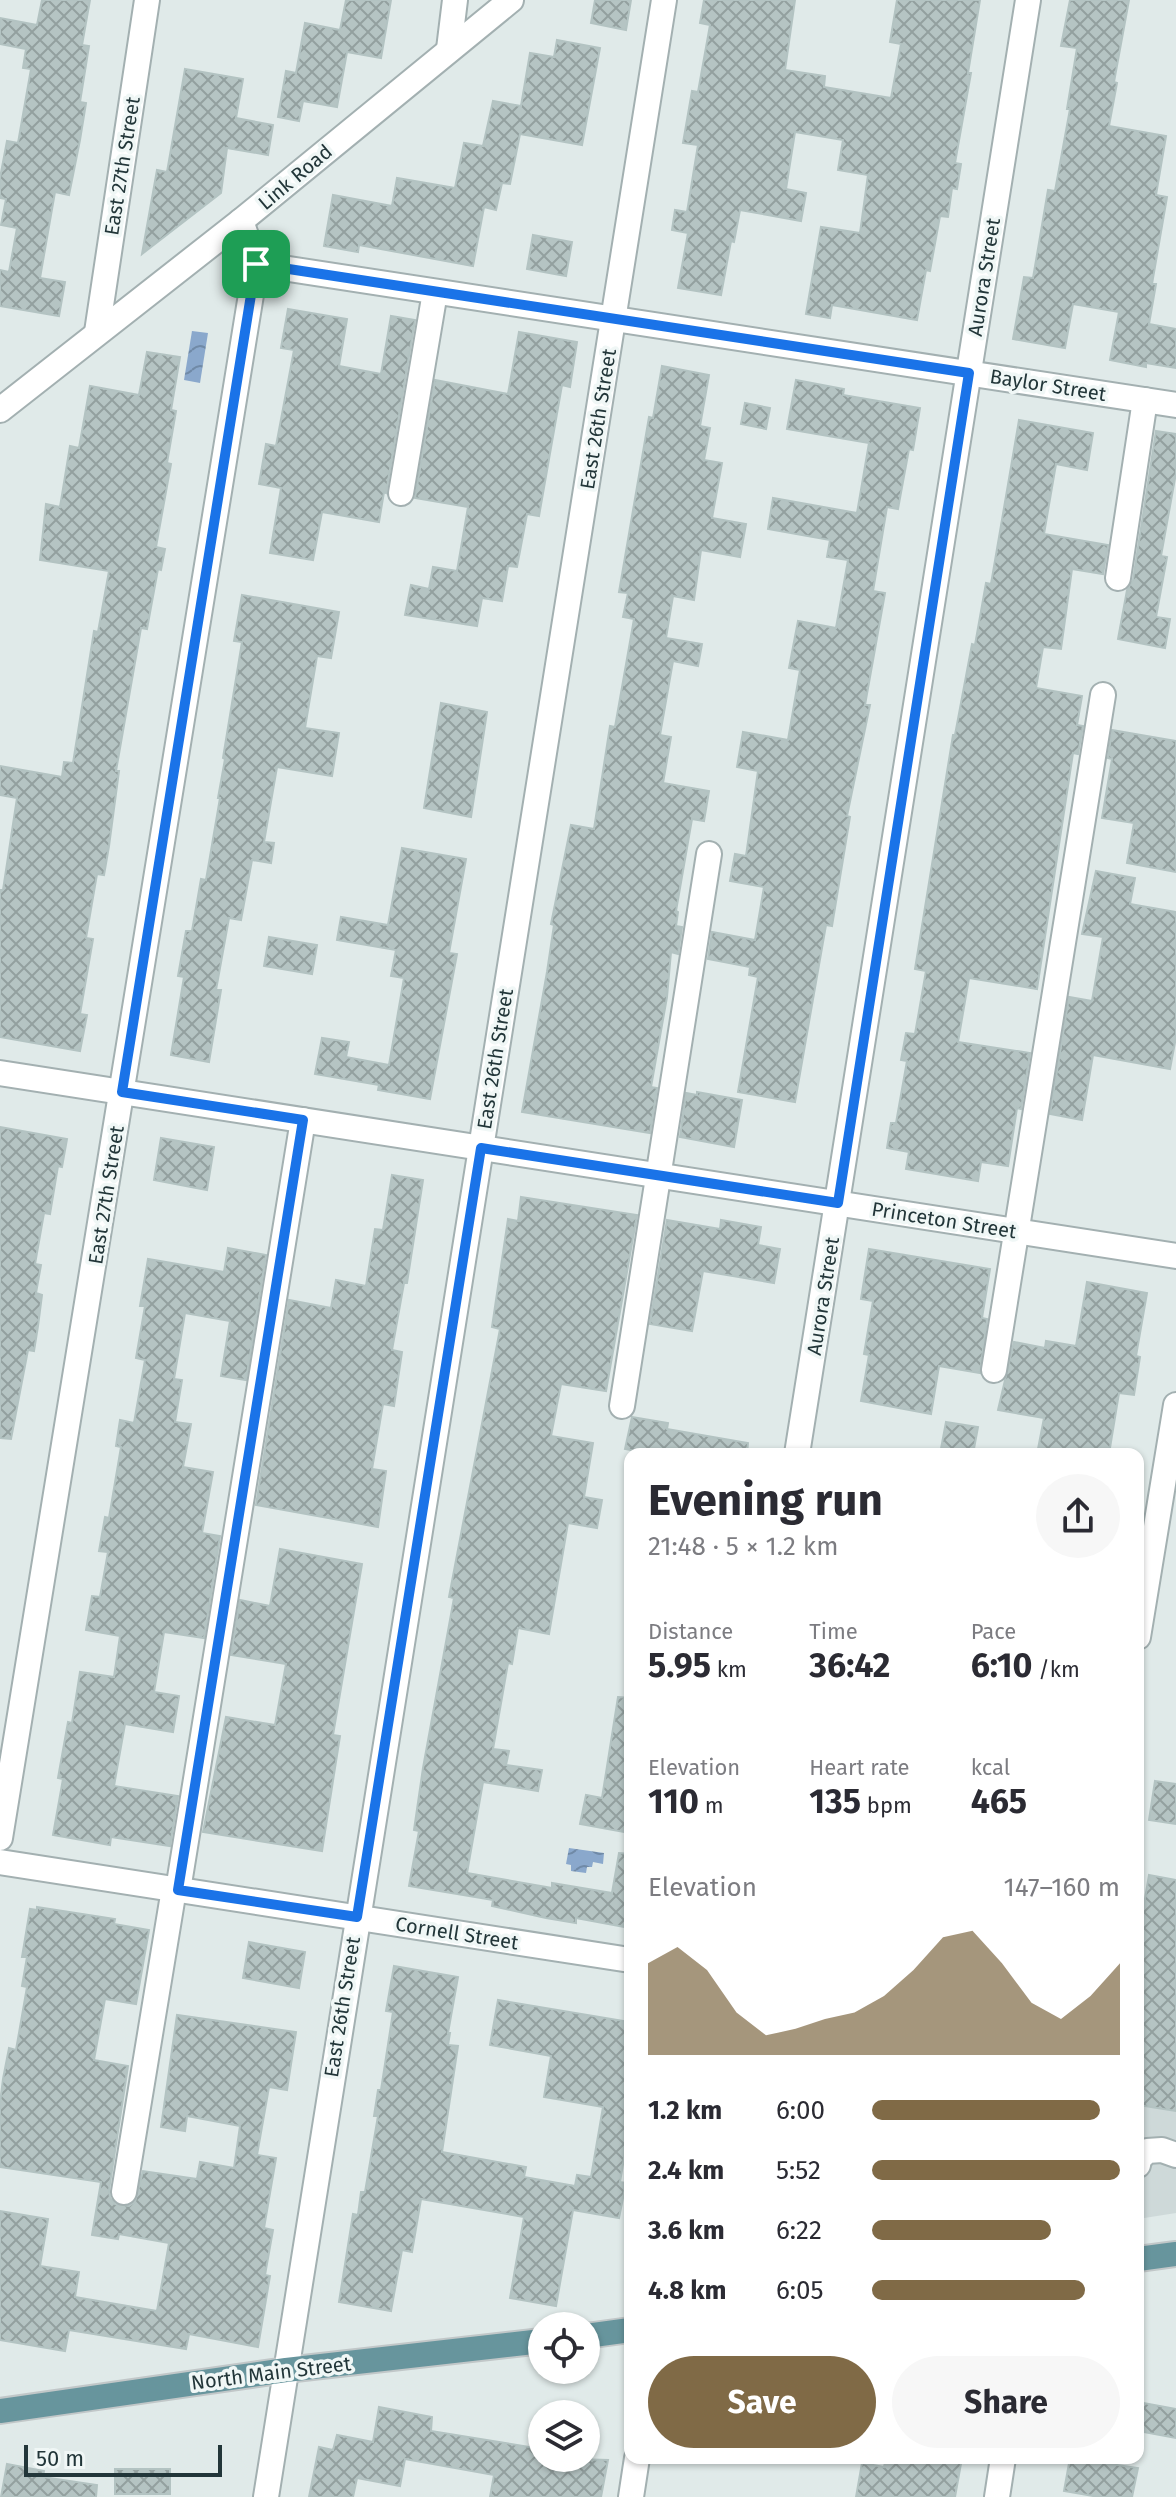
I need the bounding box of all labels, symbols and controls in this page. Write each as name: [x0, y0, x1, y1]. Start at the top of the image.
street label: East 27th Street: [99, 94, 145, 237]
street label: Link Road: [253, 139, 337, 215]
street label: Aurora Street: [963, 215, 1005, 338]
pin: [222, 230, 290, 298]
icon: arrive: [234, 242, 278, 286]
street label: East 26th Street: [575, 346, 621, 491]
street label: Baylor Street: [988, 364, 1109, 406]
street label: East 26th Street: [472, 986, 518, 1131]
street label: East 27th Street: [83, 1123, 129, 1266]
street label: Princeton Street: [870, 1197, 1019, 1243]
street label: Aurora Street: [802, 1234, 844, 1357]
text: Evening run: [648, 1474, 883, 1527]
button: share: [1036, 1474, 1120, 1558]
text: 21:48 · 5 × 1.2 km: [648, 1531, 838, 1562]
text: Distance: [648, 1618, 733, 1645]
text: Time: [809, 1618, 858, 1645]
text: Pace: [971, 1618, 1016, 1645]
text: 5.95: [648, 1645, 711, 1686]
text: 36:42: [809, 1645, 890, 1686]
text: 6:10: [971, 1645, 1033, 1686]
text: km: [711, 1656, 747, 1683]
text: /km: [1033, 1656, 1080, 1683]
text: Elevation: [648, 1754, 740, 1781]
text: Heart rate: [809, 1754, 910, 1781]
text: kcal: [971, 1754, 1010, 1781]
text: 110: [648, 1781, 699, 1822]
text: 135: [809, 1781, 861, 1822]
text: 465: [971, 1781, 1027, 1822]
text: m: [699, 1792, 724, 1819]
text: bpm: [861, 1792, 912, 1819]
text: Elevation: [648, 1872, 757, 1903]
text: 147–160 m: [1003, 1872, 1120, 1903]
street label: Cornell Street: [394, 1911, 521, 1955]
street label: East 26th Street: [319, 1934, 365, 2079]
text: 1.2 km: [648, 2095, 722, 2126]
text: 6:00: [776, 2095, 825, 2126]
text: 2.4 km: [648, 2155, 724, 2186]
text: 5:52: [776, 2155, 821, 2186]
text: 3.6 km: [648, 2215, 725, 2246]
text: 6:22: [776, 2215, 822, 2246]
text: 4.8 km: [648, 2275, 727, 2306]
text: 6:05: [776, 2275, 824, 2306]
map controls: [528, 2312, 600, 2472]
button: locate: [528, 2312, 600, 2384]
street label: North Main Street: [190, 2351, 353, 2395]
button: Save: [648, 2356, 876, 2448]
button: Share: [892, 2356, 1120, 2448]
button: layers: [528, 2400, 600, 2472]
scale bar: [24, 2441, 222, 2477]
text: 50 m: [36, 2445, 84, 2472]

